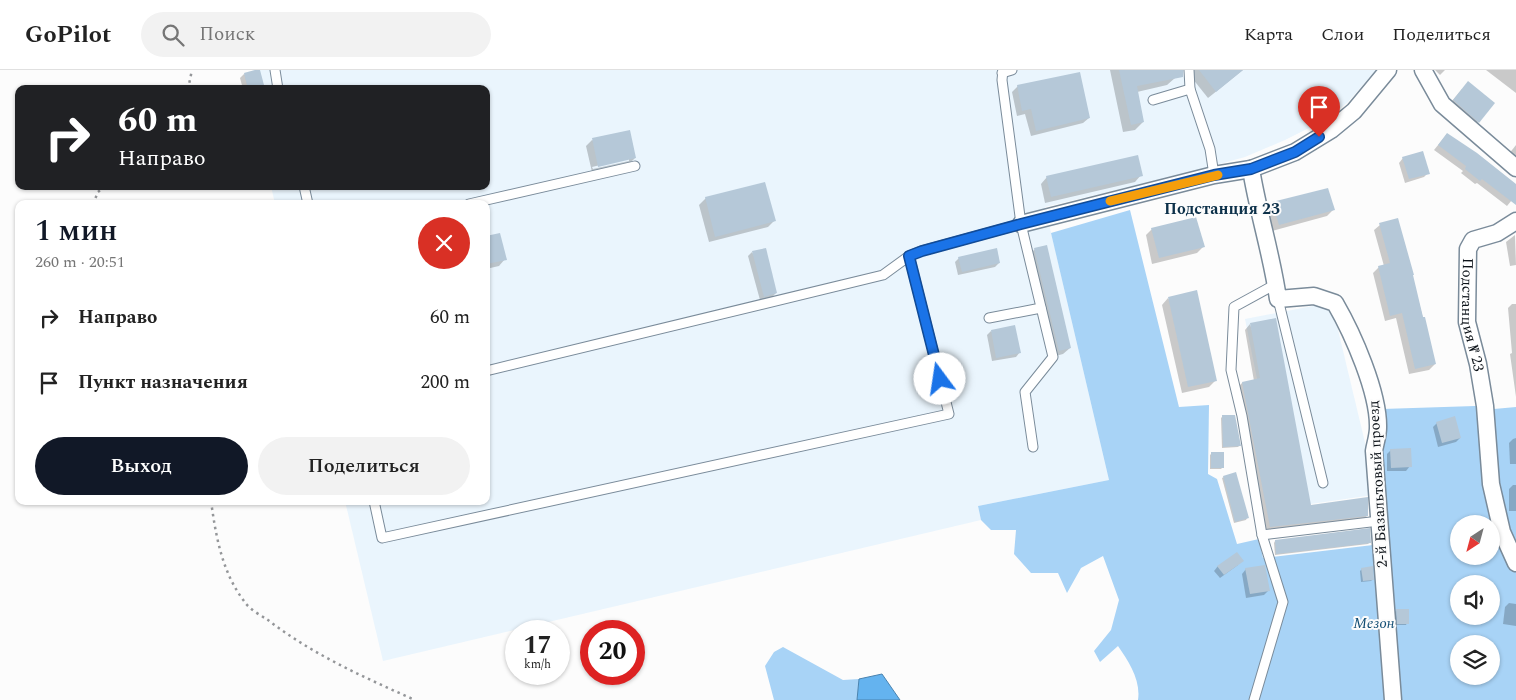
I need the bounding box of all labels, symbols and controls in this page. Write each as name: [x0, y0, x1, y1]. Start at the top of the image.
search box: [141, 12, 491, 57]
text: GoPilot: [25, 17, 111, 53]
text: Поиск: [199, 20, 255, 49]
icon: search: [159, 21, 187, 49]
text: Карта: [1244, 21, 1293, 48]
text: Слои: [1321, 21, 1364, 48]
text: Поделиться: [1392, 21, 1491, 48]
pin: [1298, 86, 1340, 137]
icon: arrive: [1305, 93, 1333, 121]
text: 60 m: [118, 94, 198, 147]
icon: right: [35, 105, 100, 170]
text: Направо: [118, 142, 206, 175]
district label: Подстанция 23: [1164, 197, 1280, 221]
text: 1 мин: [35, 208, 117, 254]
button: close: [418, 217, 470, 269]
text: 260 m · 20:51: [35, 250, 125, 274]
street label: Подстанция № 23: [1455, 258, 1491, 373]
text: Направо: [78, 303, 157, 332]
text: 60 m: [430, 303, 470, 332]
icon: right: [35, 304, 63, 332]
position arrow: [913, 352, 965, 404]
text: Пункт назначения: [78, 368, 248, 397]
text: 200 m: [420, 368, 470, 397]
icon: arrive: [35, 369, 63, 397]
street label: 2-й Базальтовый проезд: [1362, 400, 1394, 568]
button: Выход: [35, 437, 248, 495]
button: Поделиться: [258, 437, 470, 495]
north arrow: [1450, 515, 1500, 565]
map controls: [1450, 515, 1500, 685]
button: sound: [1450, 575, 1500, 625]
park label: Мезон: [1353, 612, 1395, 635]
speed limit sign: 20: [580, 620, 645, 685]
text: 17: [523, 627, 552, 665]
button: layers: [1450, 635, 1500, 685]
text: km/h: [524, 655, 551, 674]

